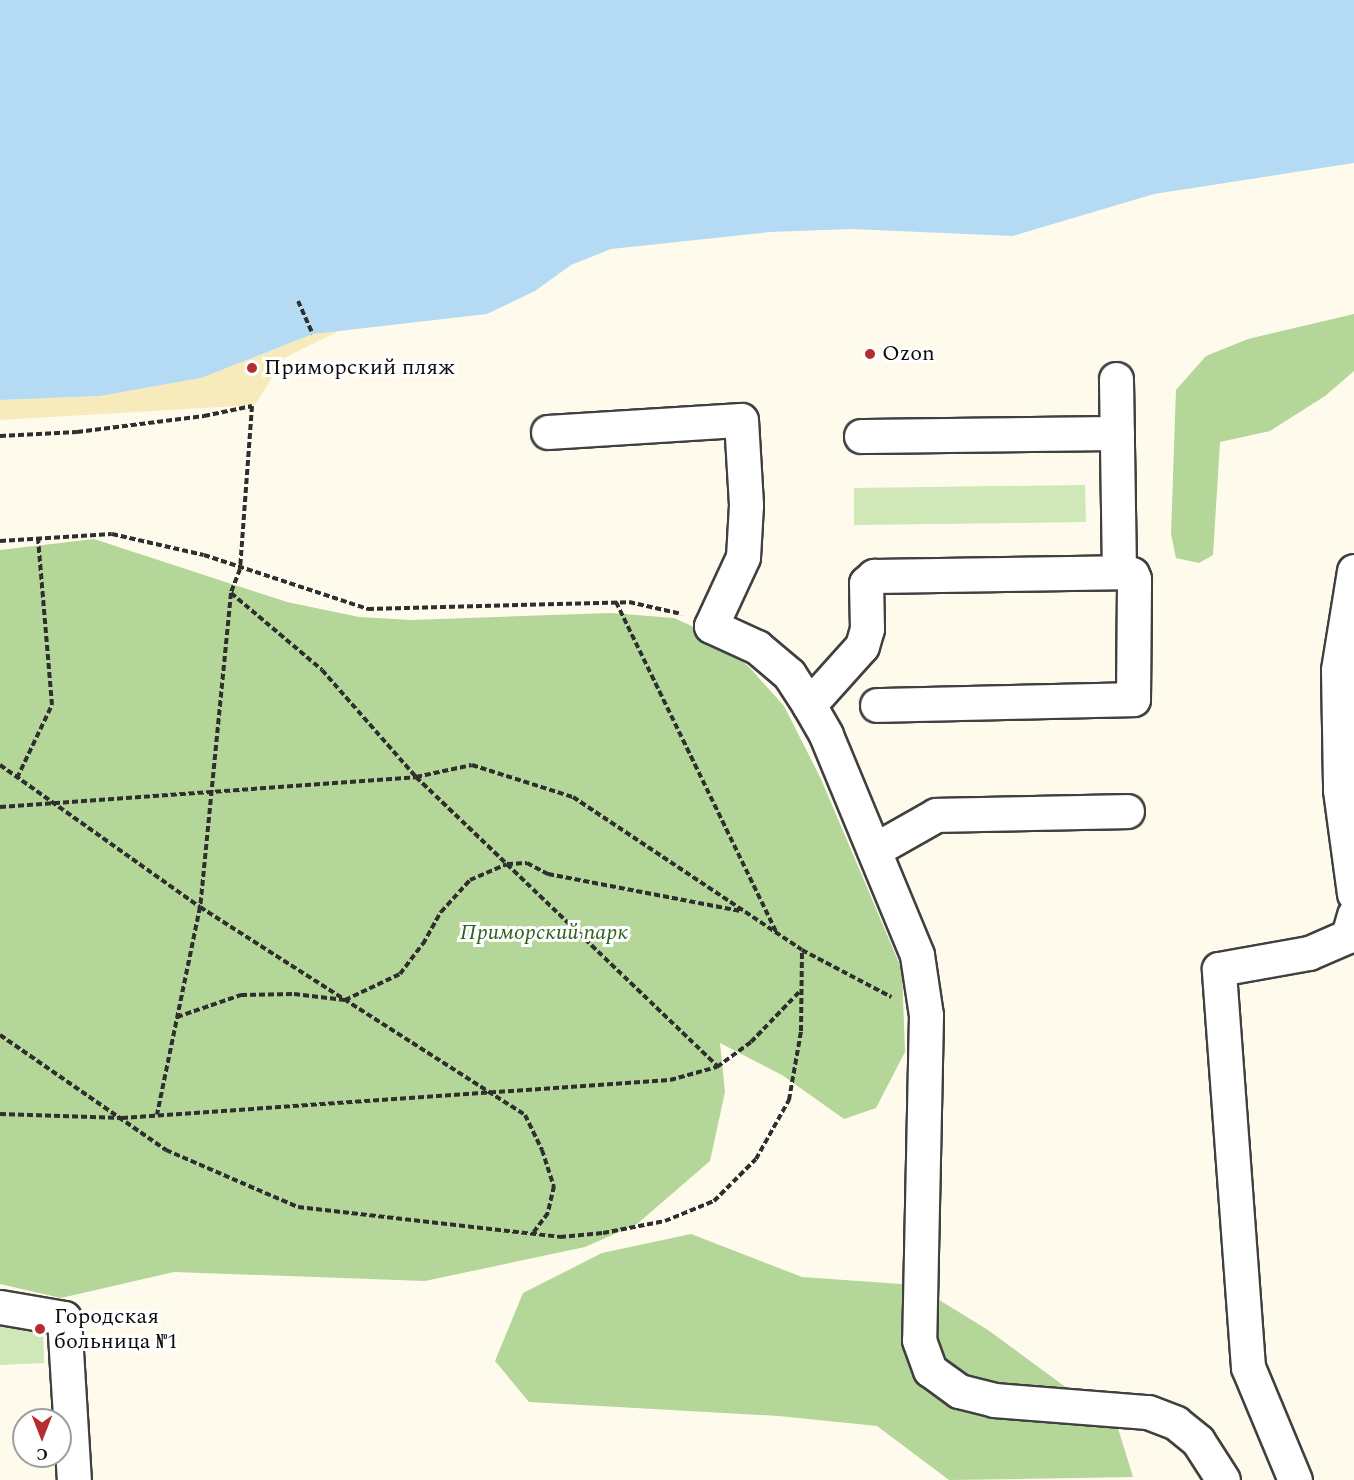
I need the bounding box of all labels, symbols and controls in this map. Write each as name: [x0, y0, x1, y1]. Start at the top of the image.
place label: Ozon: [882, 341, 935, 367]
marker: Ozon: [863, 347, 877, 361]
place label: Приморский пляж: [264, 355, 455, 381]
marker: Приморский пляж: [245, 361, 259, 375]
park label: Приморский парк: [460, 920, 628, 946]
place label: Городская больница №1: [54, 1303, 178, 1354]
marker: Городская больница №1: [31, 1320, 49, 1338]
north arrow: [12, 1408, 72, 1468]
text: С: [36, 1442, 48, 1466]

